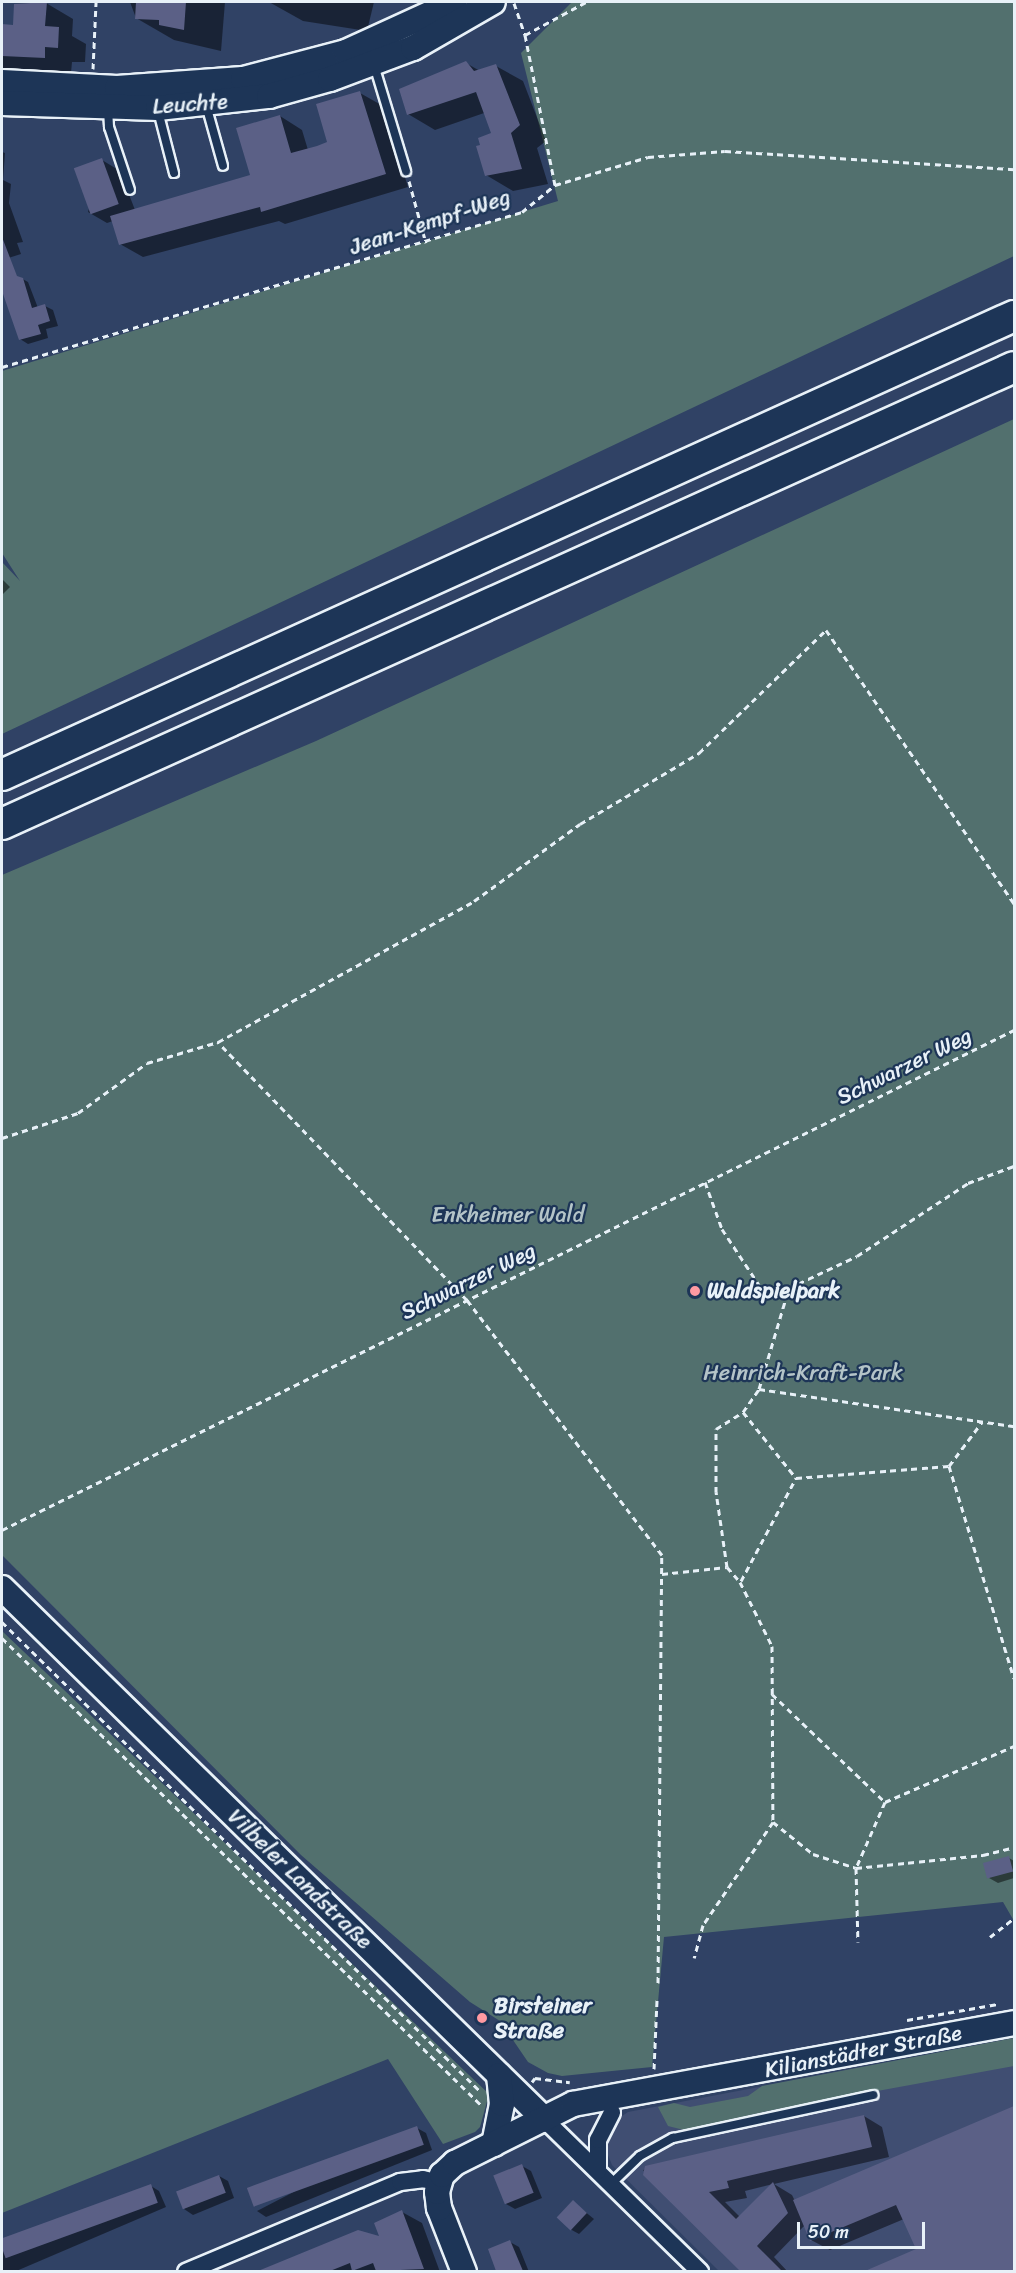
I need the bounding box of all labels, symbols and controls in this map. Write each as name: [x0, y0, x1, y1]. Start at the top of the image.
street label: Leuchte: [152, 88, 228, 120]
street label: Jean-Kempf-Weg: [346, 184, 514, 260]
street label: Schwarzer Weg: [832, 1022, 976, 1110]
park label: Enkheimer Wald: [432, 1202, 584, 1228]
street label: Schwarzer Weg: [396, 1237, 540, 1325]
place label: Waldspielpark: [707, 1278, 840, 1304]
marker: Waldspielpark: [688, 1284, 702, 1298]
park label: Heinrich-Kraft-Park: [703, 1360, 903, 1386]
street label: Vilbeler Landstraße: [223, 1804, 377, 1954]
place label: Birsteiner Straße: [494, 1992, 592, 2044]
marker: Birsteiner Straße: [475, 2011, 489, 2025]
street label: Kilianstädter Straße: [762, 2019, 964, 2083]
scale bar: [800, 2210, 928, 2248]
text: 50 m: [808, 2216, 849, 2248]

